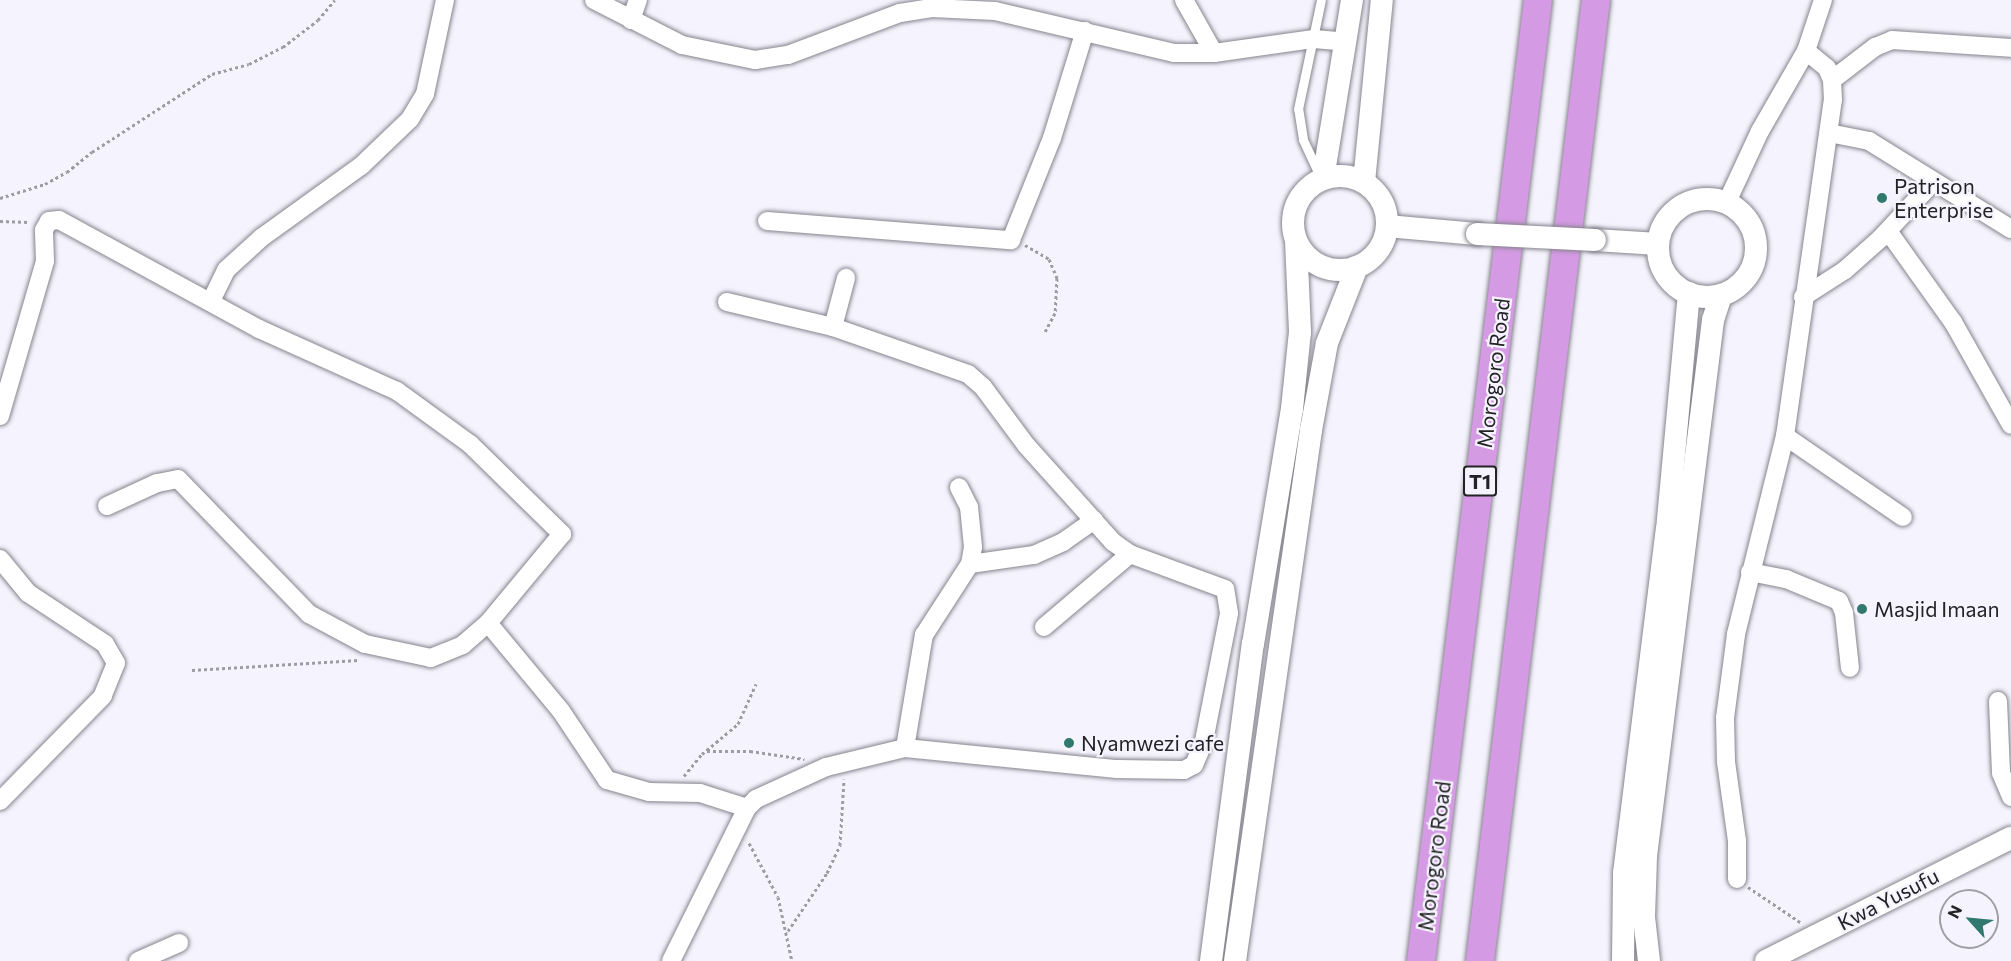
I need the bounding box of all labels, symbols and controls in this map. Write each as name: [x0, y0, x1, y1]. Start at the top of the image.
place label: Patrison Enterprise: [1894, 173, 1993, 223]
marker: Patrison Enterprise: [1875, 191, 1889, 205]
street label: Morogoro Road: [1471, 297, 1515, 449]
road number: T1: [1462, 464, 1498, 498]
place label: Masjid Imaan: [1874, 596, 2000, 622]
marker: Masjid Imaan: [1855, 602, 1869, 616]
place label: Nyamwezi cafe: [1081, 730, 1224, 756]
marker: Nyamwezi cafe: [1062, 736, 1076, 750]
street label: Morogoro Road: [1412, 780, 1456, 932]
street label: Kwa Yusufu: [1833, 863, 1943, 935]
north arrow: [1939, 889, 1999, 949]
text: N: [1943, 902, 1965, 921]

